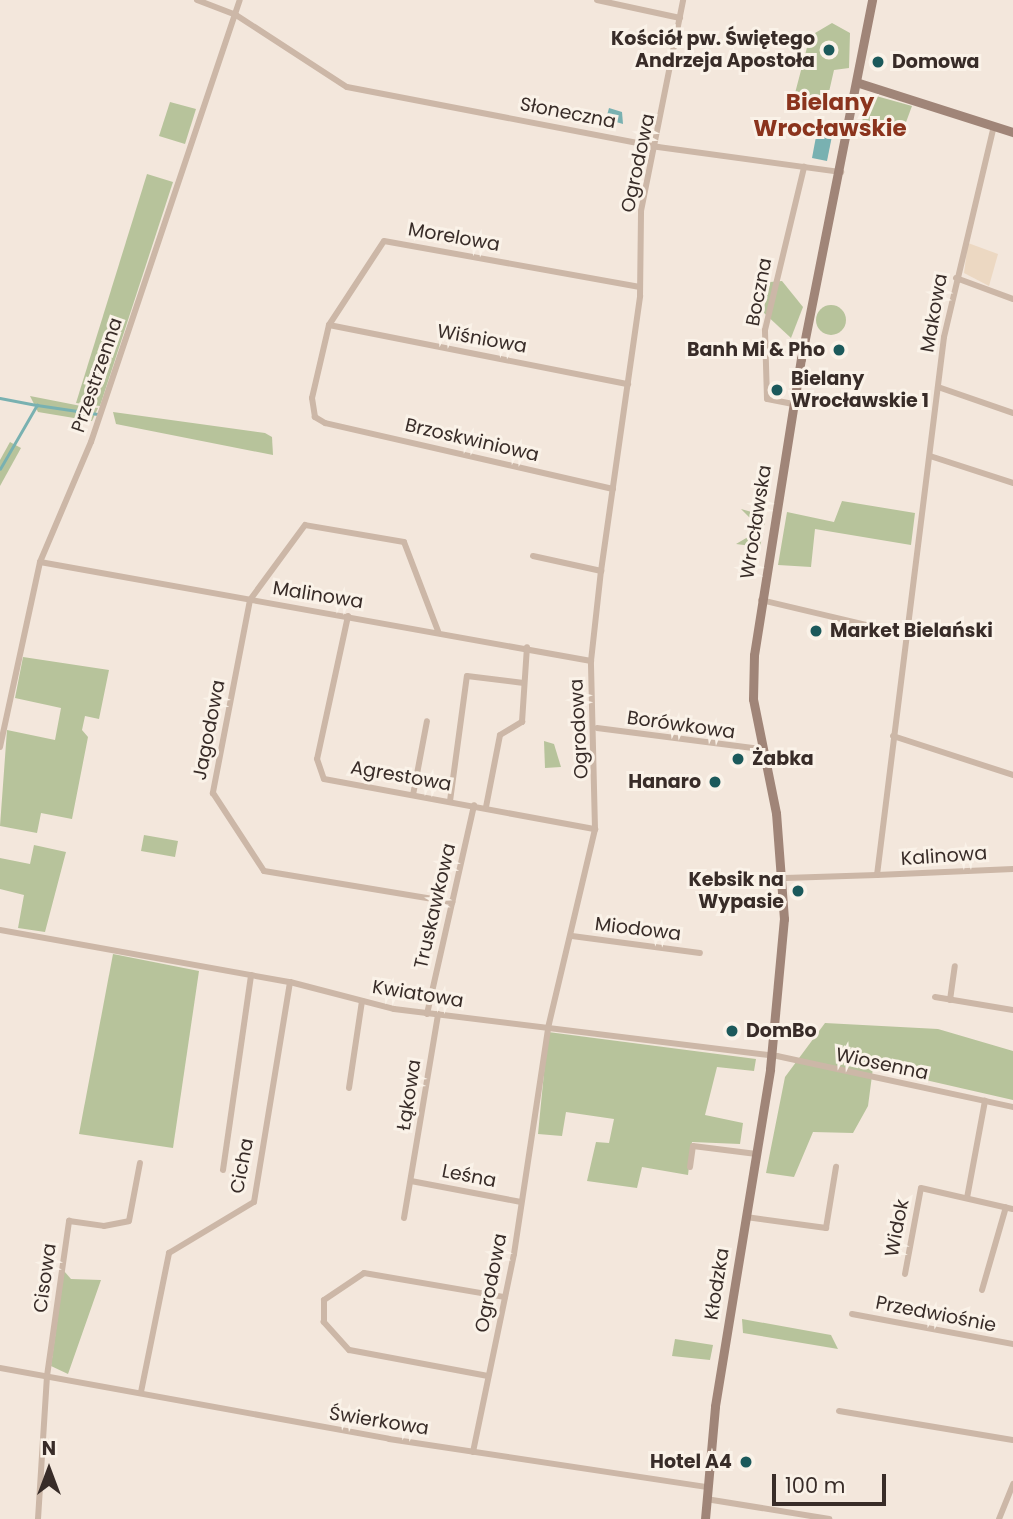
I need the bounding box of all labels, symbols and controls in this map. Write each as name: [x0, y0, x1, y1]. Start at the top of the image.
place label: Kościół pw. Świętego Andrzeja Apostoła: [611, 28, 815, 72]
marker: Kościół pw. Świętego Andrzeja Apostoła: [821, 42, 837, 58]
place label: Domowa: [892, 51, 979, 73]
marker: Domowa: [870, 54, 886, 70]
district label: Bielany Wrocławskie: [753, 88, 907, 142]
street label: Słoneczna: [518, 93, 618, 133]
street label: Ogrodowa: [616, 112, 660, 214]
street label: Morelowa: [406, 218, 502, 256]
street label: Boczna: [741, 256, 777, 328]
street label: Makowa: [916, 272, 952, 354]
street label: Przestrzenna: [67, 315, 127, 435]
street label: Wiśniowa: [435, 320, 529, 358]
place label: Banh Mi & Pho: [687, 339, 825, 361]
marker: Banh Mi & Pho: [831, 342, 847, 358]
place label: Bielany Wrocławskie 1: [791, 368, 929, 412]
marker: Bielany Wrocławskie 1: [769, 382, 785, 398]
street label: Brzoskwiniowa: [403, 413, 541, 467]
street label: Wrocławska: [736, 463, 776, 581]
street label: Malinowa: [271, 577, 365, 613]
place label: Market Bielański: [830, 620, 993, 642]
marker: Market Bielański: [808, 623, 824, 639]
street label: Jagodowa: [188, 678, 230, 782]
street label: Ogrodowa: [565, 678, 593, 780]
street label: Borówkowa: [625, 706, 737, 744]
place label: Żabka: [752, 748, 814, 770]
marker: Żabka: [730, 751, 746, 767]
street label: Agrestowa: [349, 756, 453, 796]
place label: Hanaro: [628, 771, 701, 793]
marker: Hanaro: [707, 774, 723, 790]
street label: Truskawkowa: [409, 841, 461, 971]
street label: Kalinowa: [900, 842, 988, 870]
place label: Kebsik na Wypasie: [688, 869, 784, 913]
marker: Kebsik na Wypasie: [790, 883, 806, 899]
street label: Miodowa: [594, 912, 682, 946]
street label: Kwiatowa: [371, 976, 465, 1012]
place label: DomBo: [746, 1020, 817, 1042]
marker: DomBo: [724, 1023, 740, 1039]
street label: Wiosenna: [834, 1043, 930, 1085]
street label: Łąkowa: [392, 1058, 426, 1132]
street label: Cicha: [225, 1136, 259, 1196]
street label: Leśna: [440, 1160, 498, 1192]
street label: Widok: [880, 1197, 914, 1259]
street label: Ogrodowa: [470, 1232, 512, 1334]
street label: Cisowa: [29, 1242, 61, 1314]
street label: Kłodzka: [700, 1246, 734, 1322]
street label: Przedwiośnie: [874, 1291, 998, 1337]
street label: Świerkowa: [328, 1402, 430, 1440]
north arrow: [14, 1435, 84, 1505]
text: N: [42, 1435, 56, 1462]
place label: Hotel A4: [650, 1451, 732, 1473]
marker: Hotel A4: [738, 1454, 754, 1470]
scale bar: [775, 1460, 889, 1504]
text: 100 m: [785, 1471, 845, 1500]

